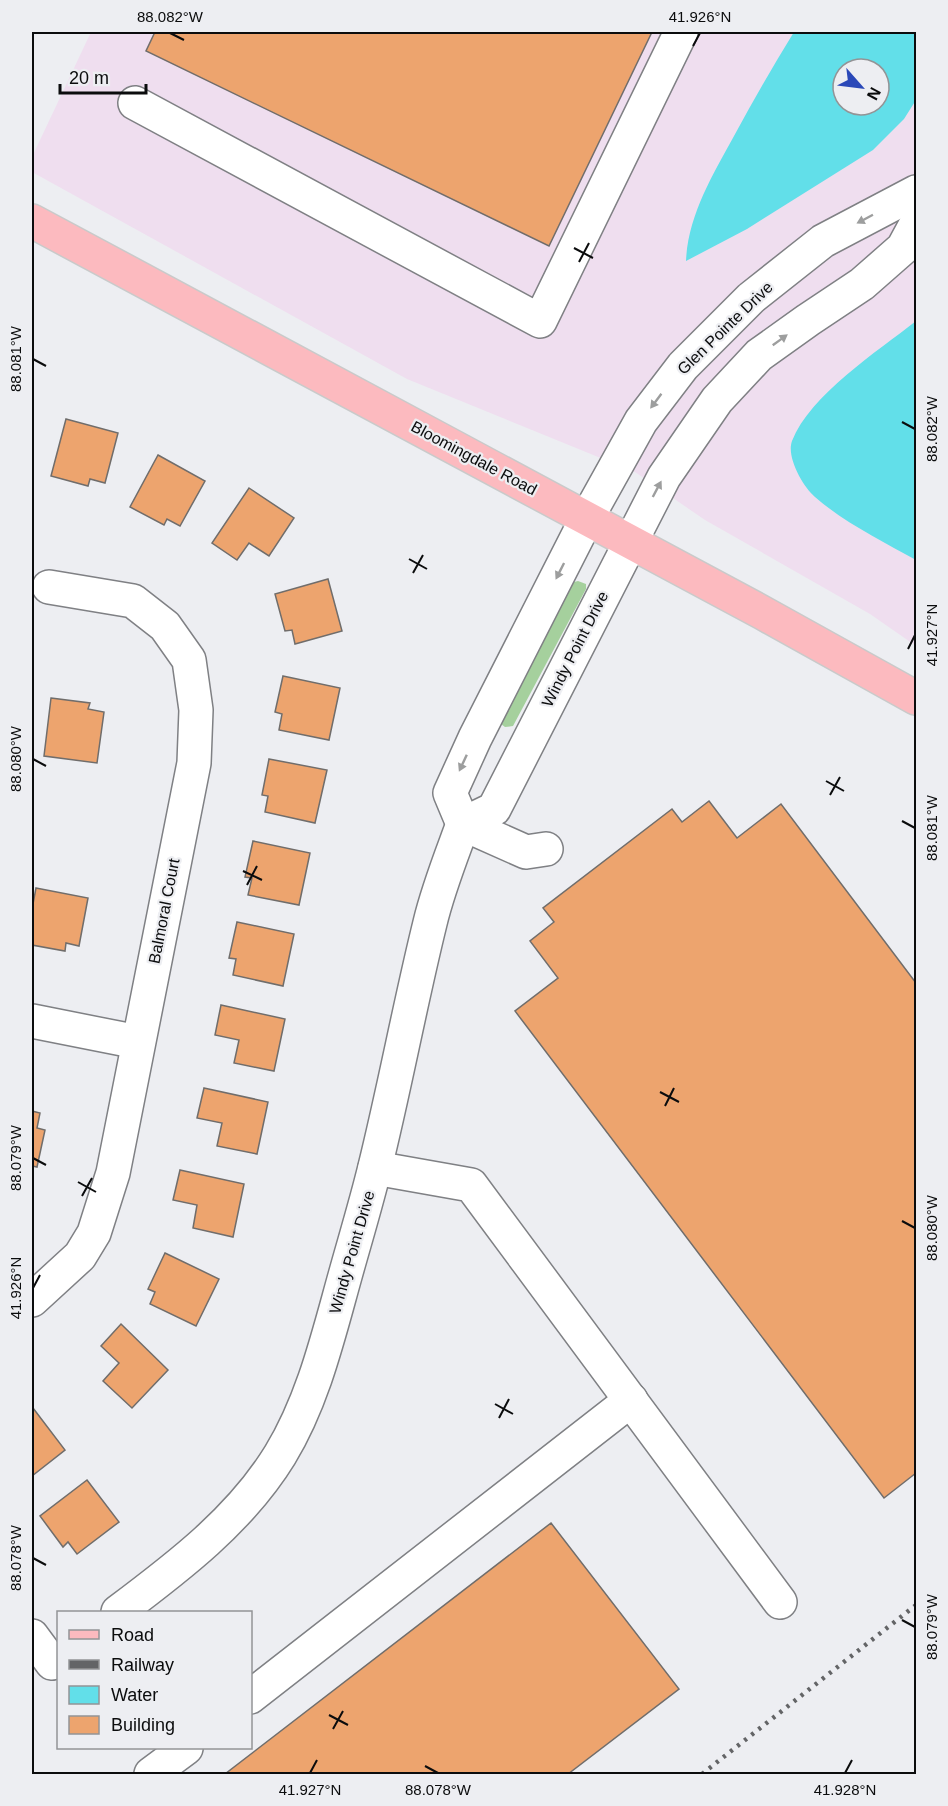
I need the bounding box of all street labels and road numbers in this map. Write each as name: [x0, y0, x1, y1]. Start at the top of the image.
street label: Glen Pointe Drive: [674, 278, 776, 378]
street label: Bloomingdale Road: [408, 418, 540, 498]
street label: Windy Point Drive: [539, 588, 611, 710]
street label: Balmoral Court: [145, 856, 183, 965]
street label: Windy Point Drive: [326, 1188, 378, 1315]

